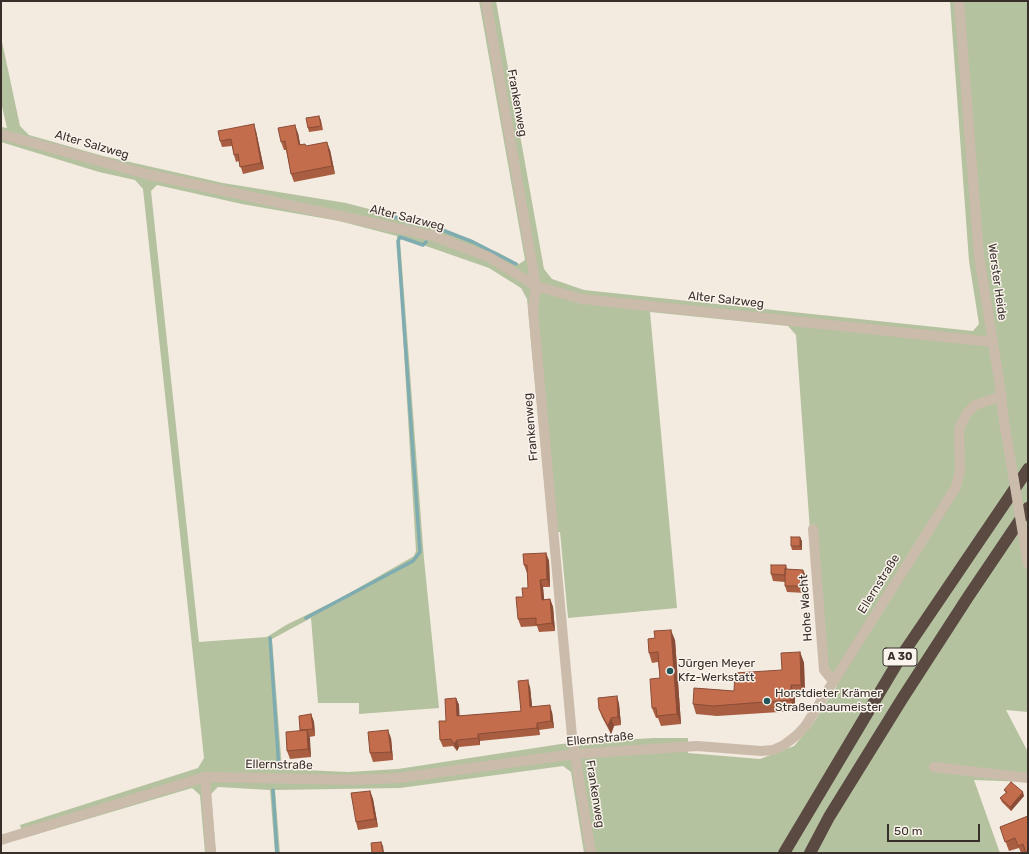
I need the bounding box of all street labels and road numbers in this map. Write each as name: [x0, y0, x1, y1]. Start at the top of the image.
street label: Frankenweg: [504, 68, 530, 138]
street label: Alter Salzweg: [53, 128, 131, 162]
street label: Alter Salzweg: [368, 202, 446, 234]
street label: Werster Heide: [984, 243, 1010, 321]
street label: Alter Salzweg: [687, 289, 765, 311]
street label: Frankenweg: [521, 392, 541, 462]
street label: Ellernstraße: [855, 552, 903, 616]
street label: Hohe Wacht: [796, 574, 816, 642]
road number: A 30: [883, 648, 917, 666]
street label: Ellernstraße: [566, 729, 634, 749]
street label: Ellernstraße: [245, 757, 313, 773]
street label: Frankenweg: [583, 759, 607, 829]

